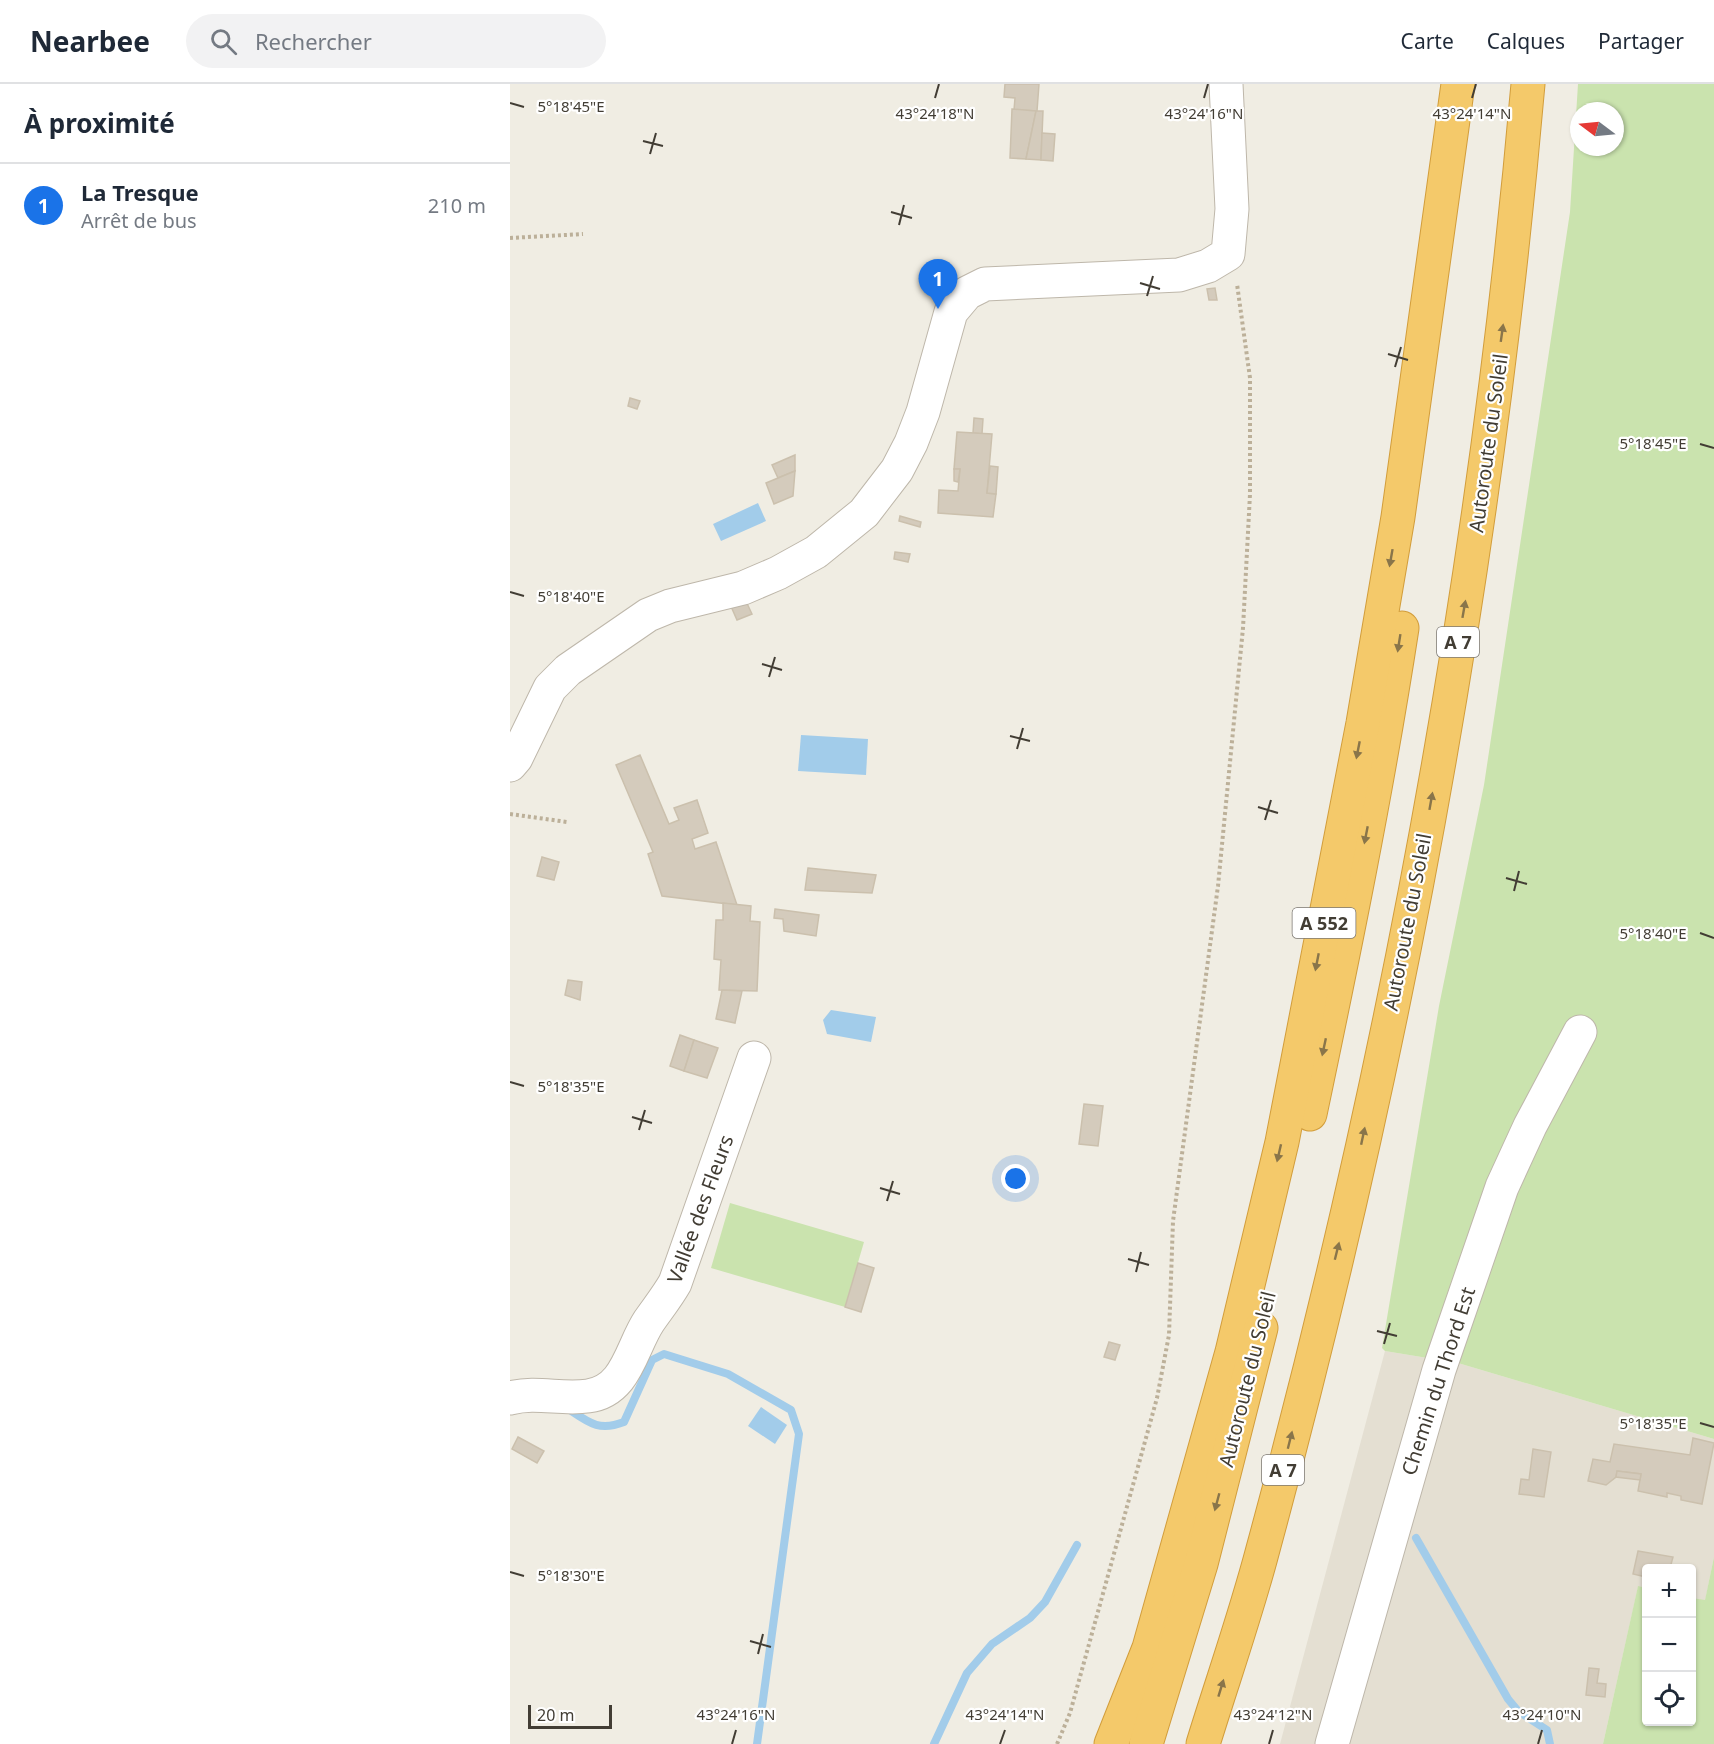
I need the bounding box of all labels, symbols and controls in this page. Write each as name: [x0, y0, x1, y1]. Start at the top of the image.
search box: [186, 14, 606, 68]
text: Nearbee: [30, 22, 150, 60]
icon: search: [207, 25, 240, 58]
text: Rechercher: [255, 26, 372, 56]
text: Carte: [1401, 27, 1454, 55]
text: Calques: [1487, 27, 1565, 55]
text: Partager: [1598, 27, 1684, 55]
text: 5°18'45"E: [537, 96, 605, 116]
north arrow: [1570, 102, 1624, 156]
text: 43°24'18"N: [896, 103, 974, 123]
text: 43°24'16"N: [1165, 103, 1243, 123]
text: 43°24'14"N: [1433, 103, 1511, 123]
text: À proximité: [24, 105, 175, 141]
text: La Tresque: [81, 177, 199, 207]
text: 1: [38, 192, 49, 219]
text: 210 m: [428, 192, 486, 219]
text: Arrêt de bus: [81, 207, 197, 234]
pin: 1: [918, 260, 958, 309]
one-way arrow: [1498, 323, 1507, 342]
street label: Autoroute du Soleil: [1462, 352, 1514, 534]
text: 5°18'45"E: [1619, 433, 1687, 453]
one-way arrow: [1386, 548, 1395, 567]
text: 5°18'40"E: [537, 586, 605, 606]
one-way arrow: [1459, 599, 1468, 618]
road number: A 7: [1437, 627, 1479, 657]
one-way arrow: [1395, 633, 1404, 652]
one-way arrow: [1353, 741, 1362, 760]
one-way arrow: [1427, 792, 1436, 811]
one-way arrow: [1362, 825, 1371, 844]
street label: Autoroute du Soleil: [1377, 831, 1437, 1013]
road number: A 552: [1292, 908, 1356, 938]
text: 5°18'40"E: [1619, 923, 1687, 943]
one-way arrow: [1312, 953, 1321, 972]
one-way arrow: [1319, 1037, 1328, 1056]
text: 5°18'35"E: [537, 1076, 605, 1096]
one-way arrow: [1359, 1127, 1369, 1146]
street label: Vallée des Fleurs: [661, 1131, 739, 1287]
one-way arrow: [1274, 1144, 1284, 1163]
your location: [1001, 1164, 1030, 1193]
one-way arrow: [1333, 1241, 1343, 1260]
street label: Chemin du Thord Est: [1395, 1283, 1481, 1479]
street label: Autoroute du Soleil: [1212, 1288, 1282, 1470]
text: 5°18'35"E: [1619, 1413, 1687, 1433]
one-way arrow: [1286, 1431, 1296, 1449]
road number: A 7: [1262, 1455, 1304, 1485]
one-way arrow: [1211, 1493, 1221, 1511]
map controls: [1642, 1564, 1696, 1726]
button: +: [1642, 1564, 1696, 1618]
text: 5°18'30"E: [537, 1565, 605, 1585]
button: −: [1642, 1618, 1696, 1672]
button: locate: [1642, 1672, 1696, 1726]
one-way arrow: [1216, 1679, 1226, 1697]
scale bar: [528, 1702, 612, 1730]
text: 20 m: [537, 1704, 574, 1726]
text: 43°24'16"N: [697, 1704, 775, 1724]
text: 43°24'14"N: [966, 1704, 1044, 1724]
text: 43°24'12"N: [1234, 1704, 1312, 1724]
text: 43°24'10"N: [1503, 1704, 1581, 1724]

